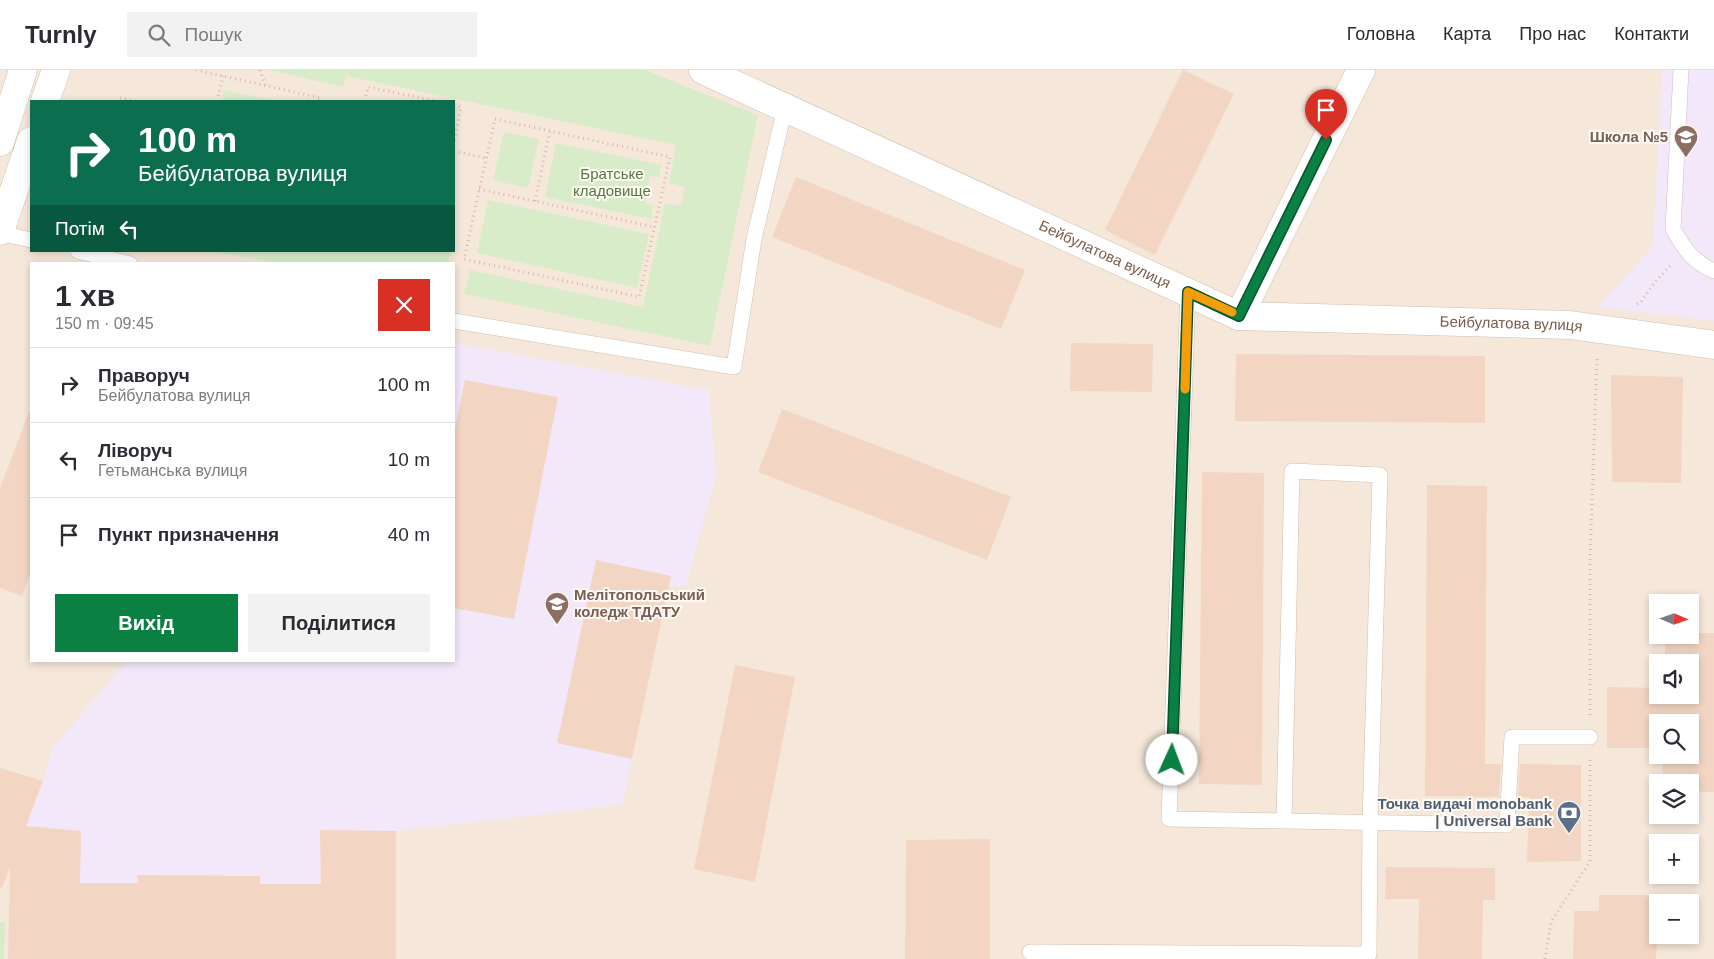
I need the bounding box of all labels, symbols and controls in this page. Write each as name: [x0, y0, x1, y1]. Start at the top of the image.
search box: [127, 12, 477, 57]
text: Turnly: [25, 21, 97, 48]
icon: search: [145, 21, 173, 49]
text: Пошук: [185, 24, 242, 45]
text: Головна: [1347, 24, 1415, 44]
text: Карта: [1443, 24, 1491, 44]
text: Про нас: [1519, 24, 1586, 44]
text: Контакти: [1614, 24, 1689, 44]
pin: [1305, 89, 1347, 140]
icon: arrive: [1312, 96, 1340, 124]
icon: right: [55, 120, 120, 185]
text: 100 m: [138, 120, 237, 159]
school or university icon: Школа №5: [1673, 124, 1699, 158]
place label: Школа №5: [1590, 128, 1668, 145]
text: Бейбулатова вулиця: [138, 161, 347, 186]
park label: Братське кладовище: [573, 165, 651, 199]
icon: left: [115, 215, 143, 243]
street label: Бейбулатова вулиця: [1036, 216, 1173, 291]
text: Потім: [55, 218, 105, 239]
text: 1 хв: [55, 279, 115, 312]
button: close: [378, 279, 430, 331]
street label: Бейбулатова вулиця: [1440, 312, 1584, 335]
text: 150 m · 09:45: [55, 315, 154, 332]
text: Праворуч: [98, 365, 190, 386]
icon: right: [55, 371, 83, 399]
text: 100 m: [377, 374, 430, 395]
text: Бейбулатова вулиця: [98, 387, 250, 404]
text: Ліворуч: [98, 440, 173, 461]
icon: left: [55, 446, 83, 474]
text: 10 m: [388, 449, 430, 470]
text: Гетьманська вулиця: [98, 462, 247, 479]
icon: arrive: [55, 521, 83, 549]
text: Пункт призначення: [98, 524, 279, 545]
text: 40 m: [388, 524, 430, 545]
place label: Мелітопольський коледж ТДАТУ: [574, 586, 705, 620]
school or university icon: Мелітопольський коледж ТДАТУ: [544, 591, 570, 625]
button: Вихід: [55, 594, 238, 652]
button: Поділитися: [248, 594, 430, 652]
north arrow: [1649, 594, 1699, 644]
map controls: [1649, 594, 1699, 944]
button: sound: [1649, 654, 1699, 704]
button: search: [1649, 714, 1699, 764]
position arrow: [1145, 733, 1197, 785]
button: layers: [1649, 774, 1699, 824]
place label: Точка видачі monobank | Universal Bank: [1377, 795, 1553, 829]
bank icon: Точка видачі monobank | Universal Bank: [1556, 800, 1582, 834]
button: +: [1649, 834, 1699, 884]
button: −: [1649, 894, 1699, 944]

